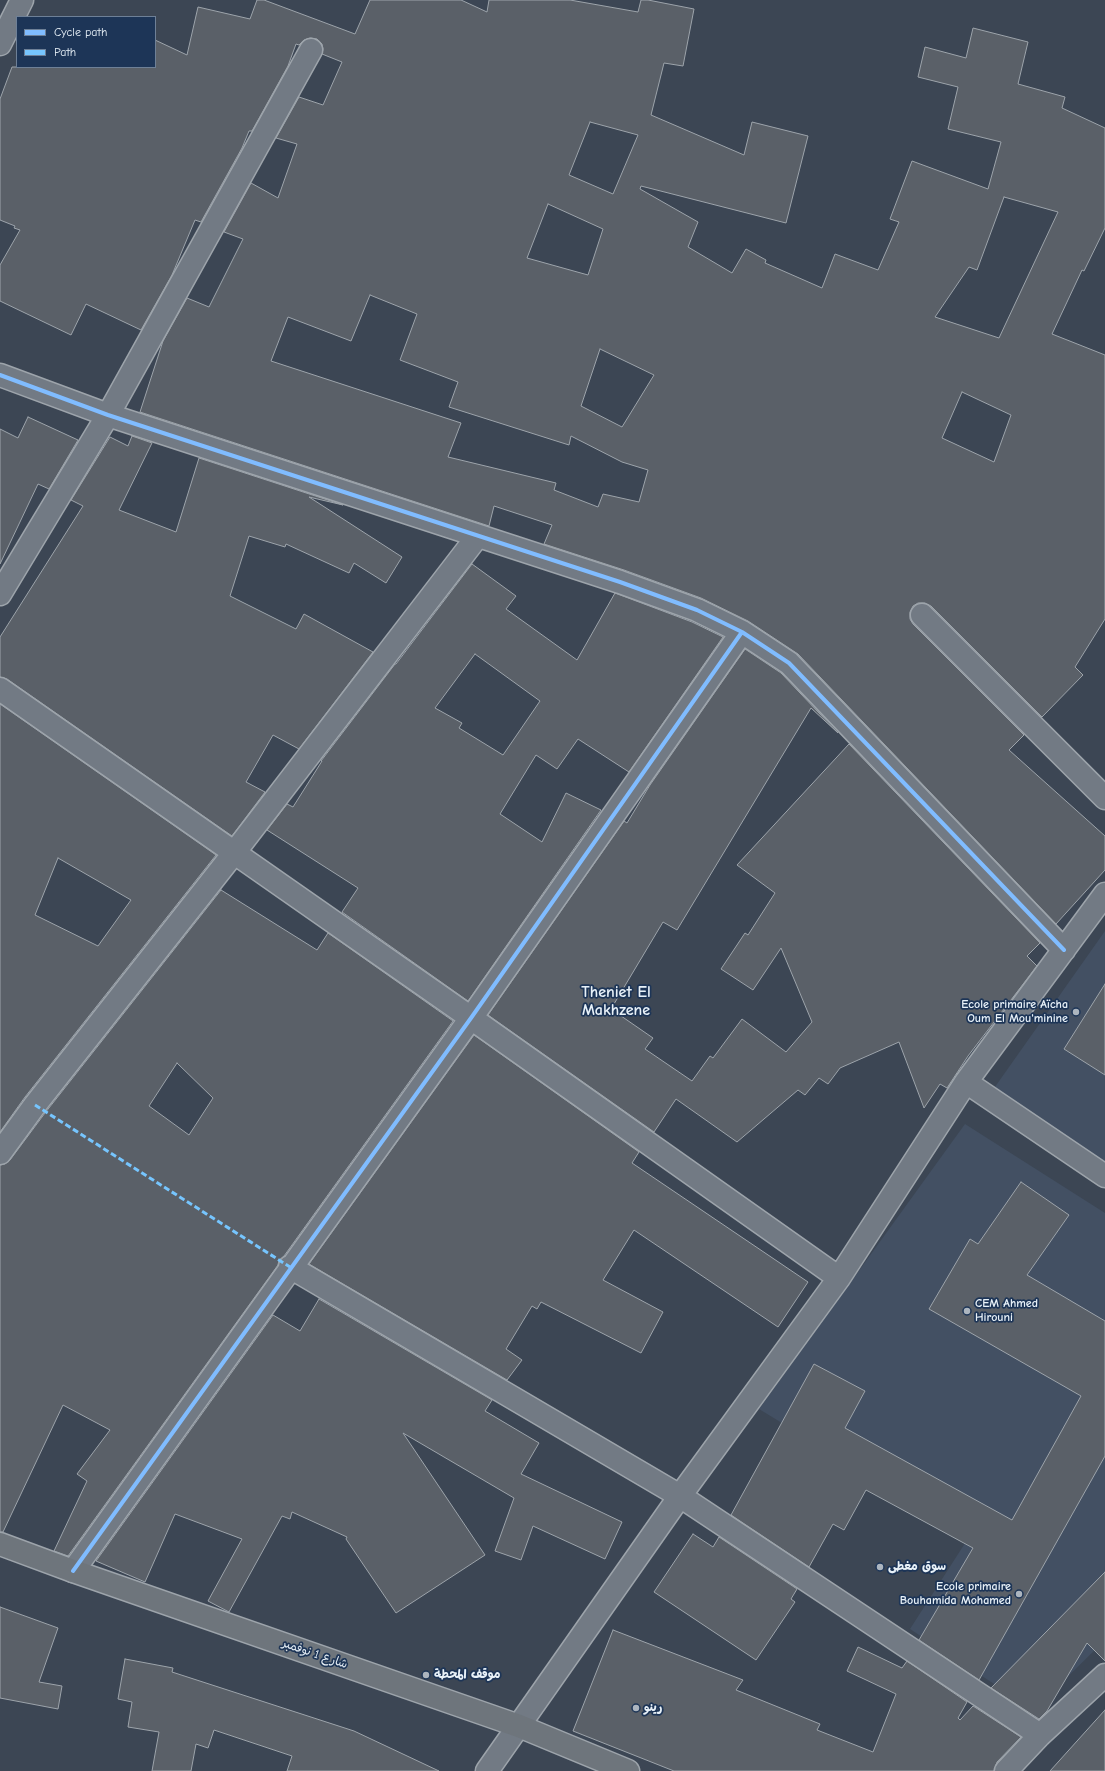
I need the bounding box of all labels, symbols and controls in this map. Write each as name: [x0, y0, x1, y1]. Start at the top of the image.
legend: [16, 16, 156, 68]
text: Cycle path: [54, 25, 107, 39]
text: Path: [54, 45, 76, 59]
district label: Theniet El Makhzene: [581, 982, 651, 1020]
place label: Ecole primaire Aïcha Oum El Mou'minine: [961, 998, 1068, 1026]
marker: Ecole primaire Aïcha Oum El Mou'minine: [1071, 1007, 1081, 1017]
place label: CEM Ahmed Hirouni: [975, 1297, 1038, 1325]
marker: CEM Ahmed Hirouni: [962, 1306, 972, 1316]
place label: سوق مغطى: [888, 1560, 946, 1574]
marker: سوق مغطى: [875, 1562, 885, 1572]
place label: Ecole primaire Bouhamida Mohamed: [900, 1580, 1011, 1608]
marker: Ecole primaire Bouhamida Mohamed: [1014, 1589, 1024, 1599]
street label: شارع 1 نوفمبر: [280, 1636, 350, 1672]
place label: موقف المحطة: [434, 1668, 501, 1682]
marker: موقف المحطة: [421, 1670, 431, 1680]
place label: رينو: [644, 1701, 662, 1715]
marker: رينو: [631, 1703, 641, 1713]

